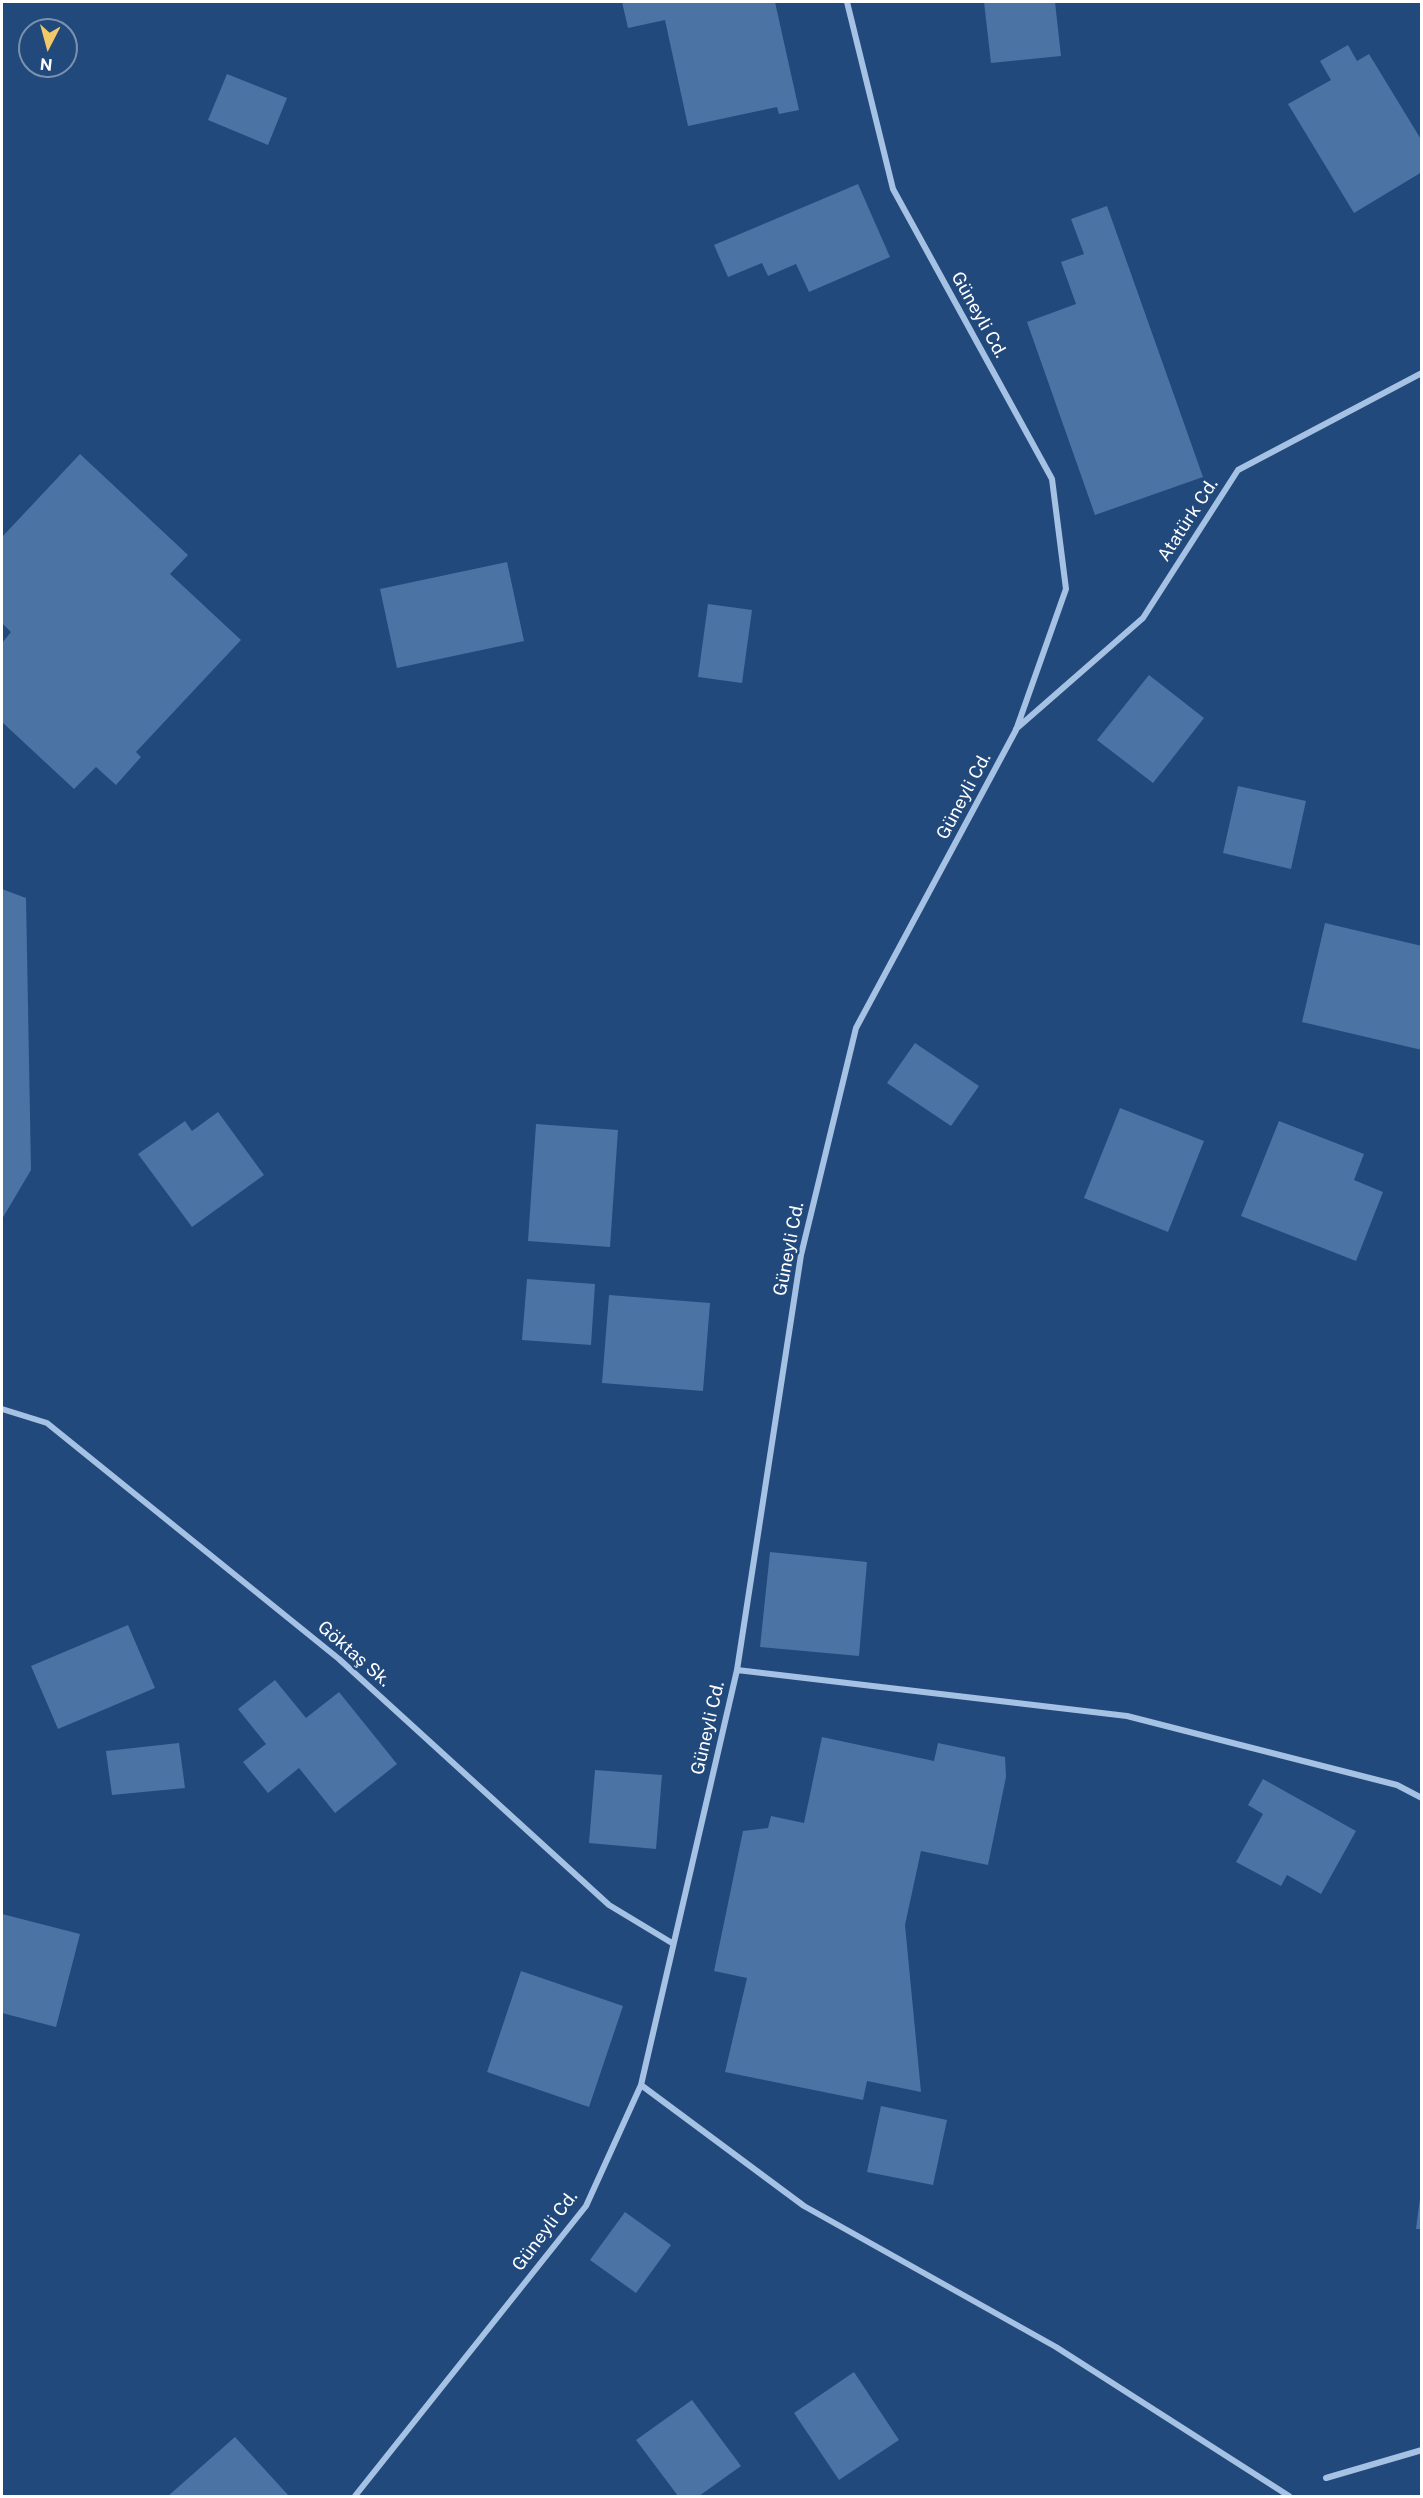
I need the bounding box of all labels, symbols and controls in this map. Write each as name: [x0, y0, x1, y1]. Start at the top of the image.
north arrow: [18, 18, 78, 78]
text: N: [39, 54, 53, 75]
street label: Güneyli Cd.: [946, 268, 1012, 362]
street label: Atatürk Cd.: [1153, 475, 1223, 565]
street label: Güneyli Cd.: [932, 749, 996, 843]
street label: Güneyli Cd.: [769, 1200, 809, 1298]
street label: Göktaş Sk.: [313, 1616, 395, 1692]
street label: Güneyli Cd.: [687, 1679, 729, 1777]
street label: Güneyli Cd.: [508, 2186, 582, 2276]

